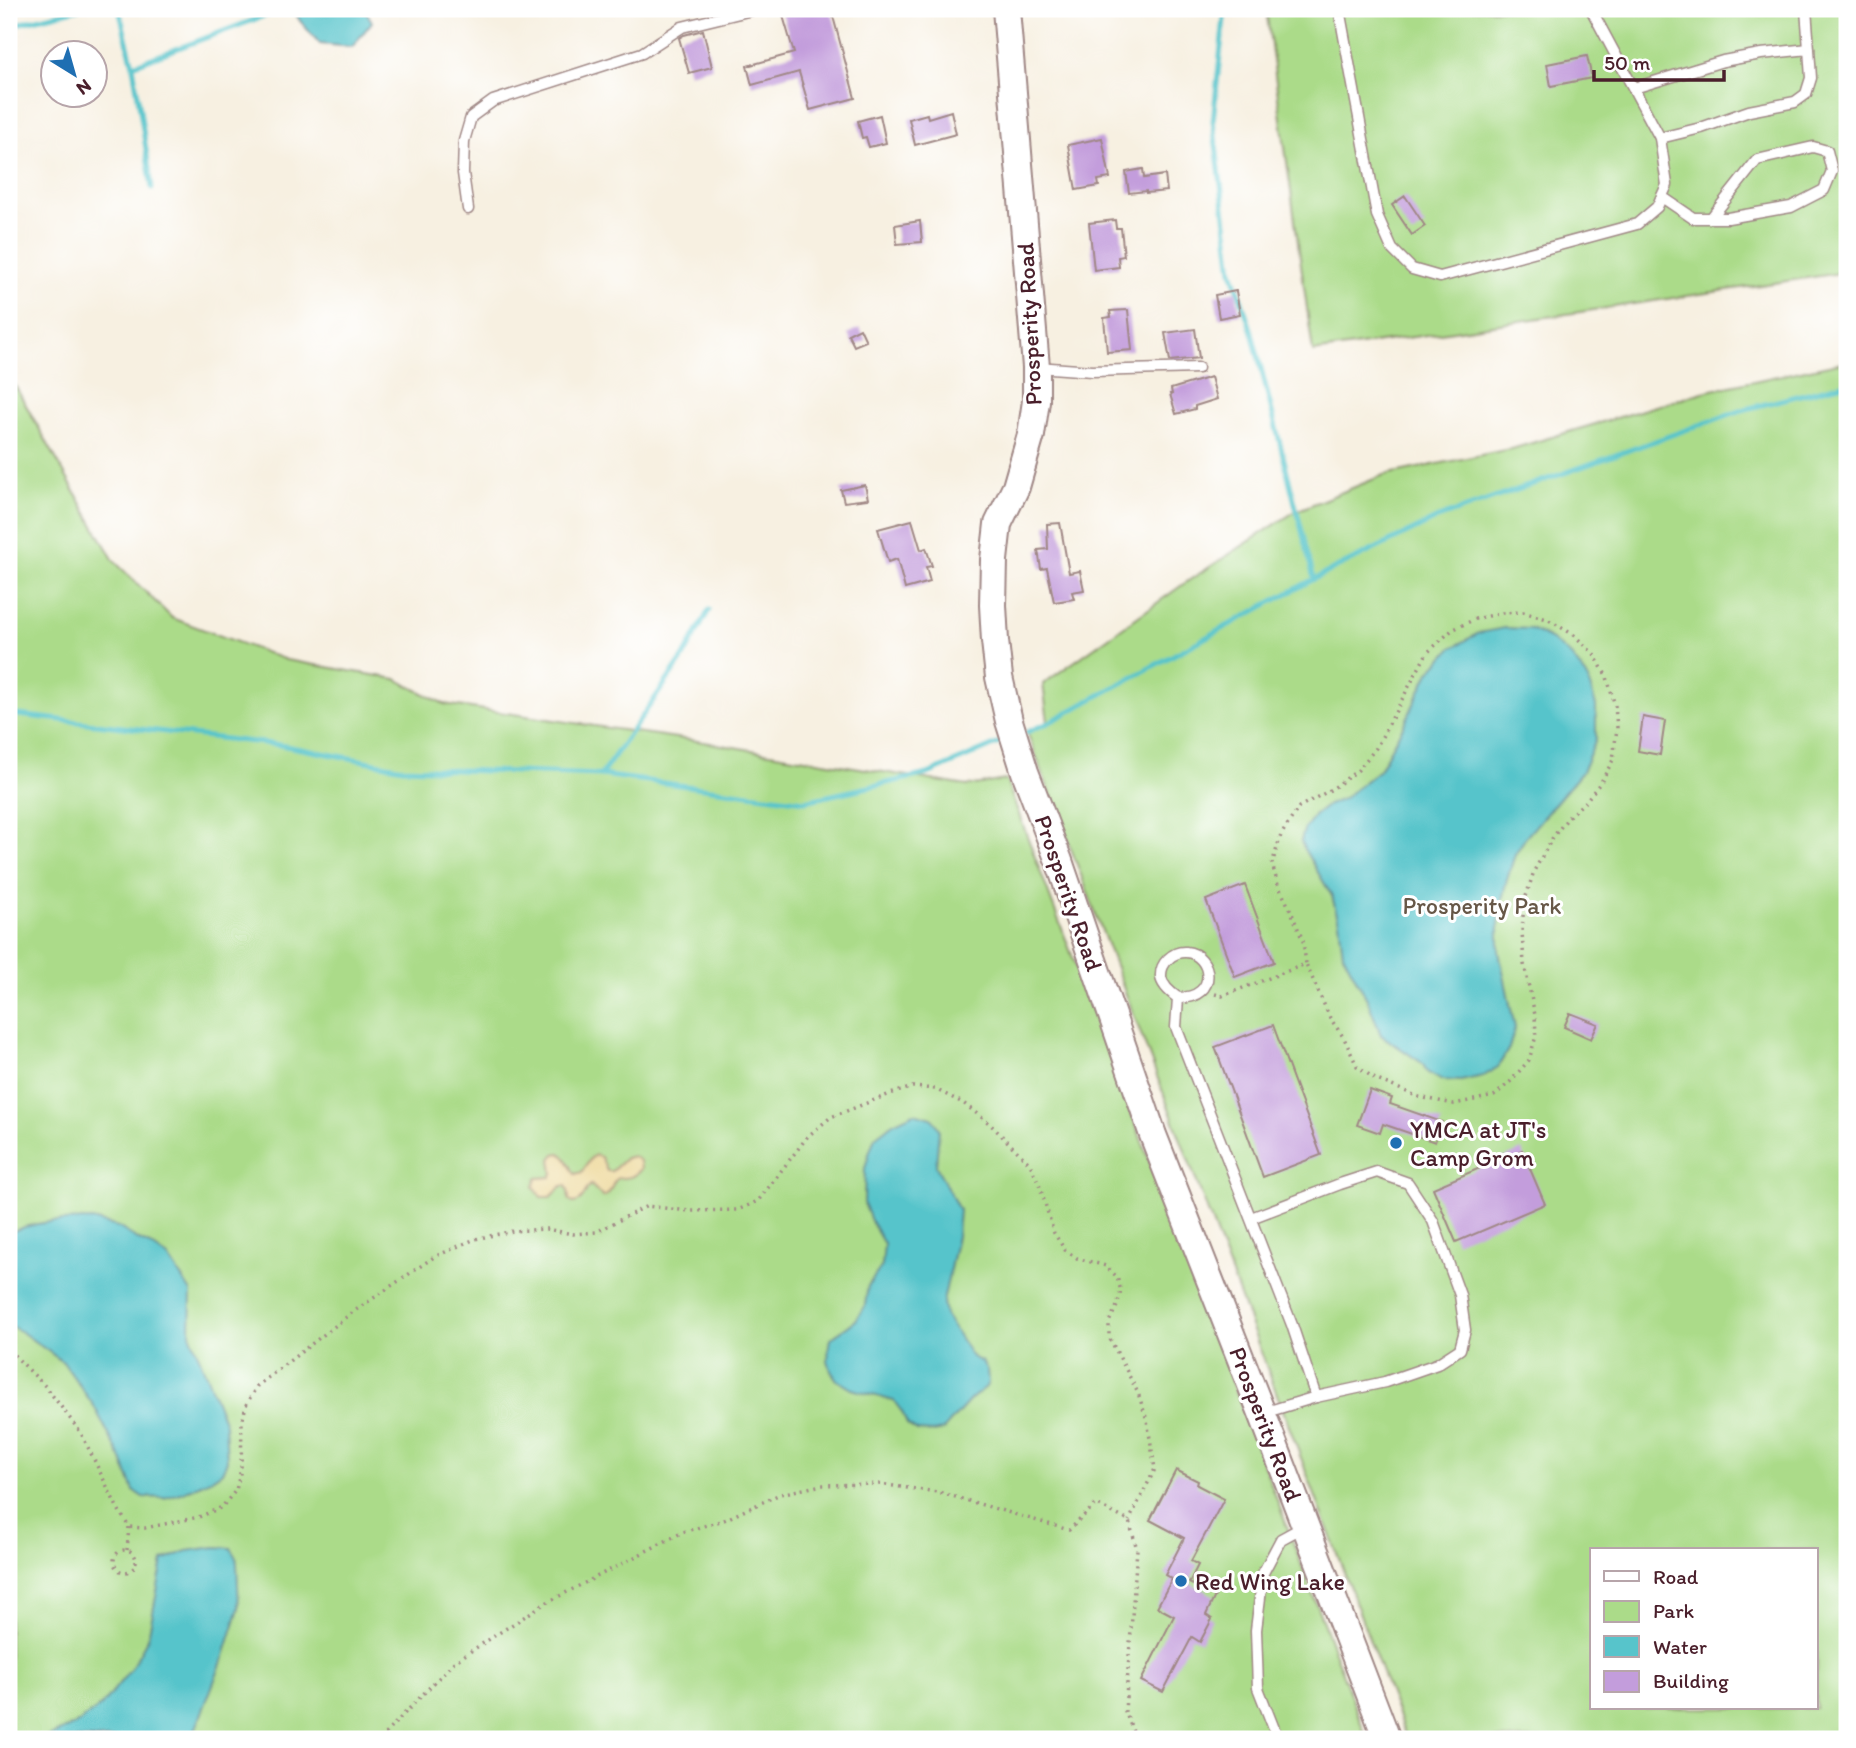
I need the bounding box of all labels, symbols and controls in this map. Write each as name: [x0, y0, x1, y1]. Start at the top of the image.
north arrow: [38, 38, 108, 108]
scale bar: [1594, 38, 1723, 82]
text: 50 m: [1604, 50, 1651, 75]
text: N: [72, 74, 96, 100]
street label: Prosperity Road: [1010, 242, 1048, 406]
street label: Prosperity Road: [1029, 811, 1109, 975]
park label: Prosperity Park: [1403, 891, 1561, 920]
place label: YMCA at JT's Camp Grom: [1410, 1115, 1546, 1172]
marker: YMCA at JT's Camp Grom: [1388, 1135, 1404, 1151]
street label: Prosperity Road: [1223, 1343, 1309, 1505]
legend: [1590, 1548, 1818, 1710]
text: Road: [1653, 1564, 1699, 1589]
place label: Red Wing Lake: [1195, 1567, 1345, 1596]
marker: Red Wing Lake: [1173, 1573, 1189, 1589]
text: Park: [1653, 1598, 1695, 1623]
text: Water: [1653, 1634, 1707, 1659]
text: Building: [1653, 1668, 1729, 1693]

